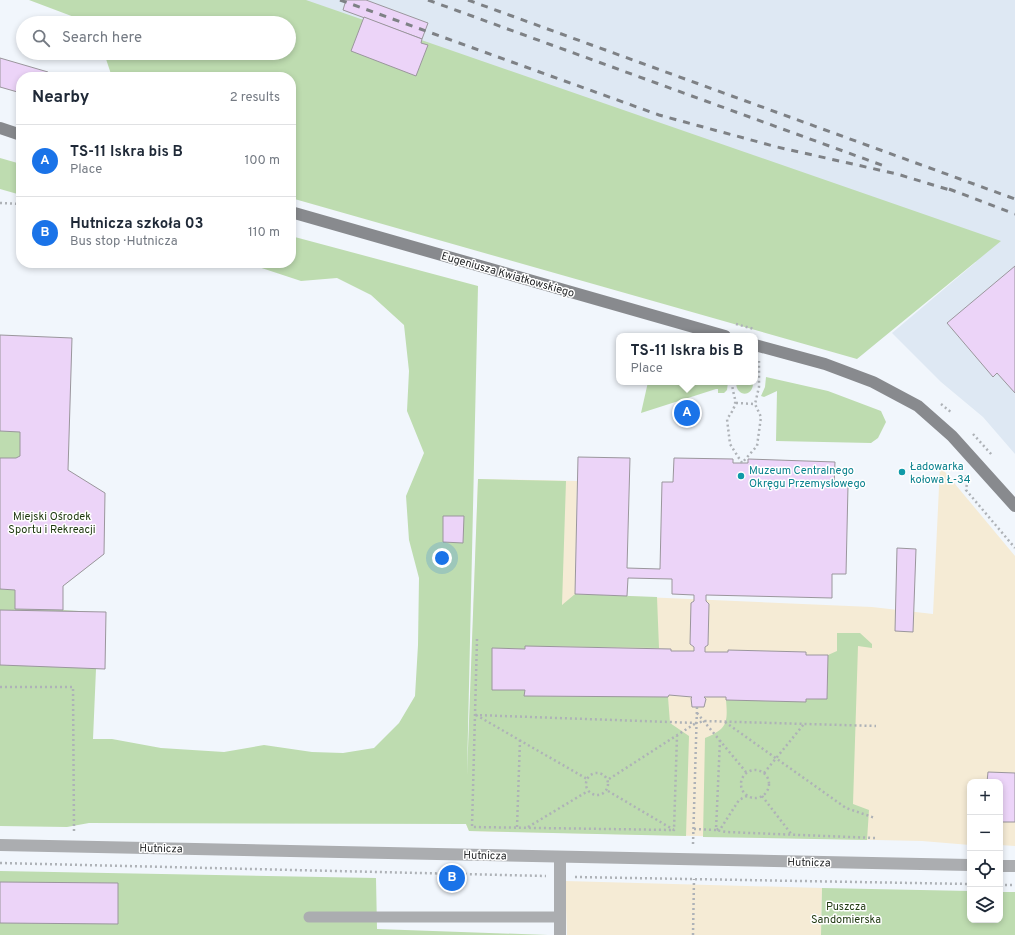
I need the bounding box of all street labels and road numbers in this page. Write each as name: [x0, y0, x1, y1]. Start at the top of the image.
street label: Eugeniusza Kwiatkowskiego: [440, 249, 576, 301]
street label: Hutnicza: [139, 842, 183, 856]
street label: Hutnicza: [463, 849, 507, 863]
street label: Hutnicza: [787, 856, 831, 870]

